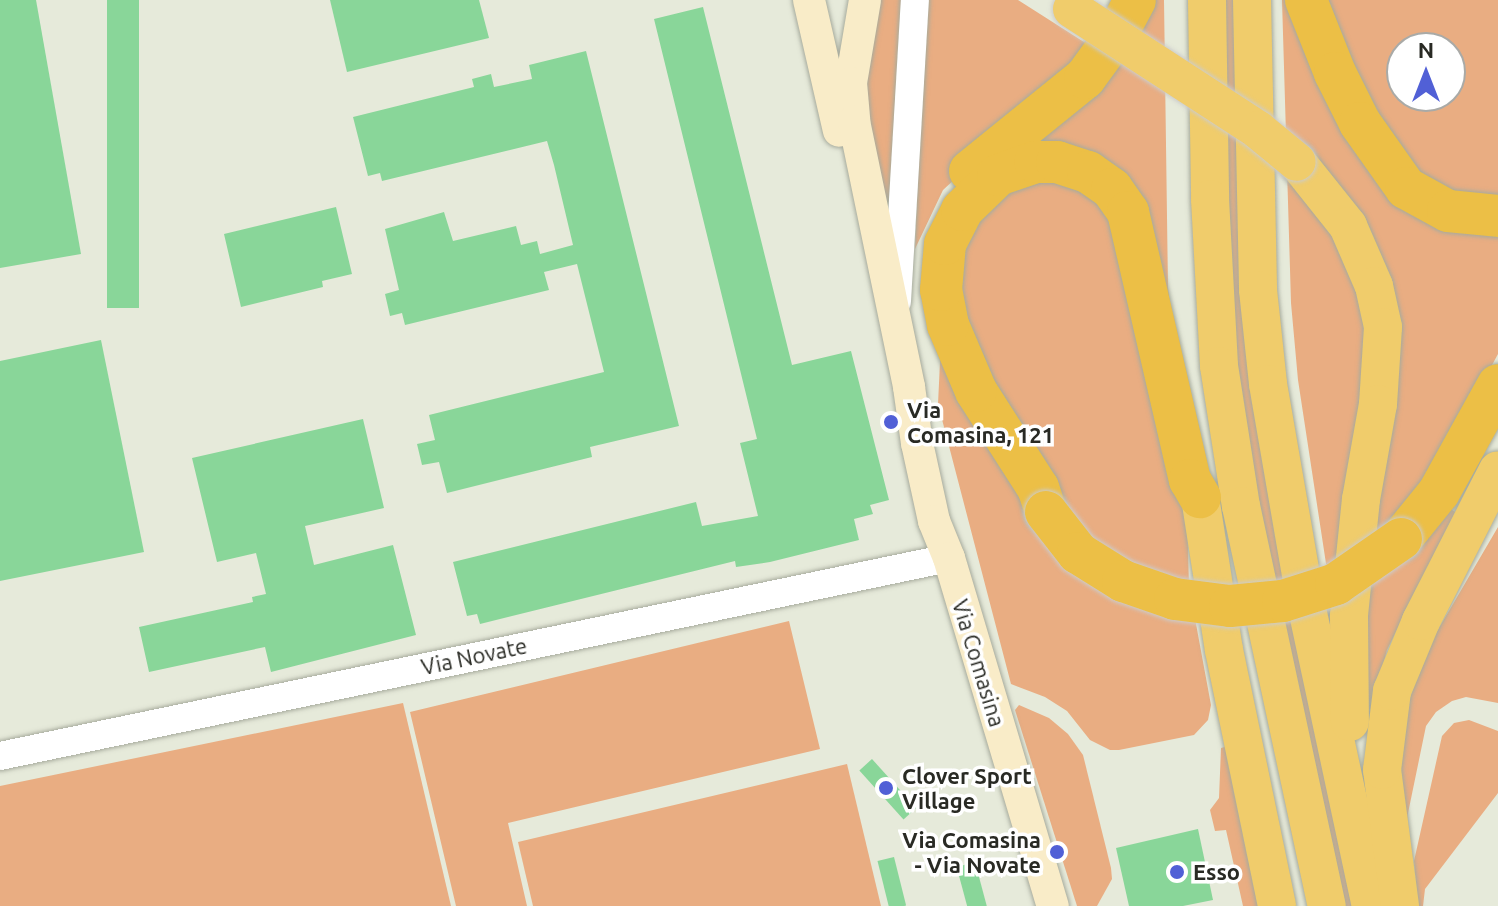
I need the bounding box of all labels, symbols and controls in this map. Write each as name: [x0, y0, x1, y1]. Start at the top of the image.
north arrow: [1386, 32, 1466, 112]
text: N: [1418, 37, 1434, 62]
place label: Via Comasina, 121: [907, 396, 1054, 448]
marker: Via Comasina, 121: [882, 413, 900, 431]
street label: Via Comasina: [947, 596, 1011, 730]
street label: Via Novate: [419, 632, 529, 680]
place label: Clover Sport Village: [902, 762, 1032, 814]
marker: Clover Sport Village: [877, 779, 895, 797]
place label: Via Comasina - Via Novate: [902, 826, 1041, 878]
marker: Via Comasina - Via Novate: [1048, 843, 1066, 861]
place label: Esso: [1193, 859, 1240, 885]
marker: Esso: [1168, 863, 1186, 881]

